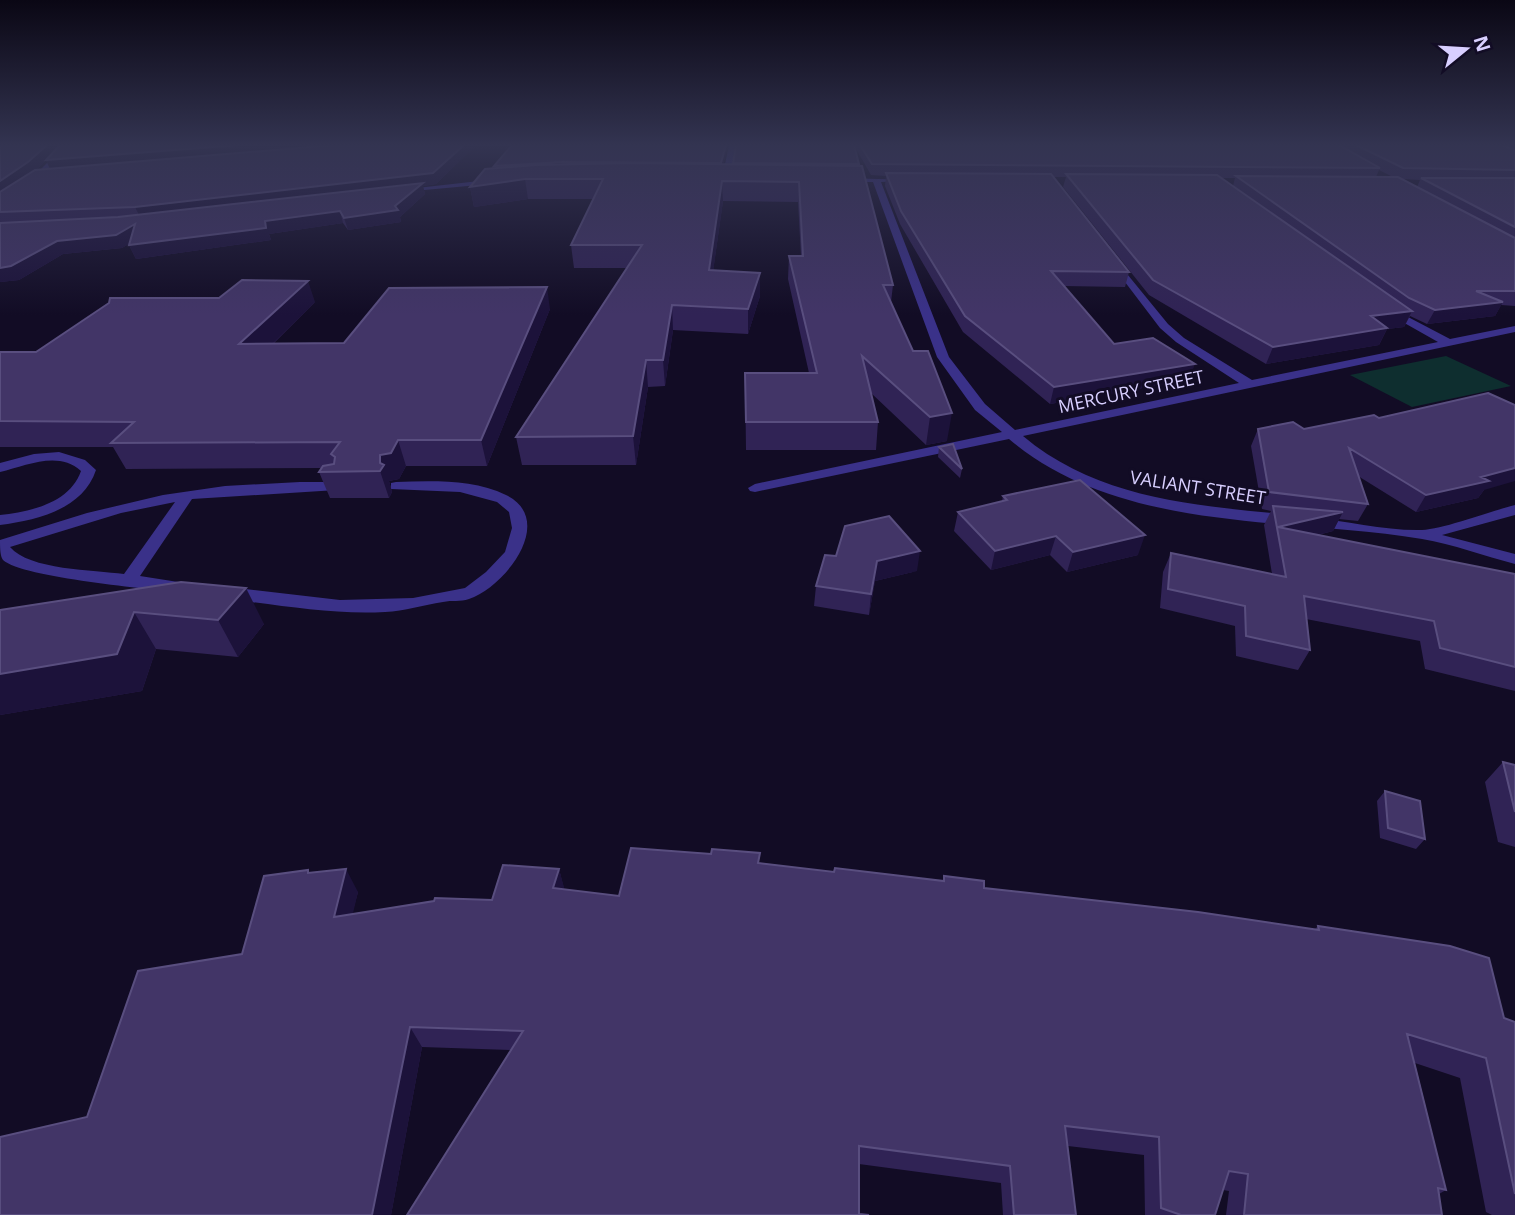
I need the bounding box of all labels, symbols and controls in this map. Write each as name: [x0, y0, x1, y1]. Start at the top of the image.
north arrow: [1431, 14, 1501, 84]
text: N: [1467, 32, 1497, 55]
street label: MERCURY STREET: [1056, 364, 1206, 418]
street label: VALIANT STREET: [1129, 464, 1268, 510]

